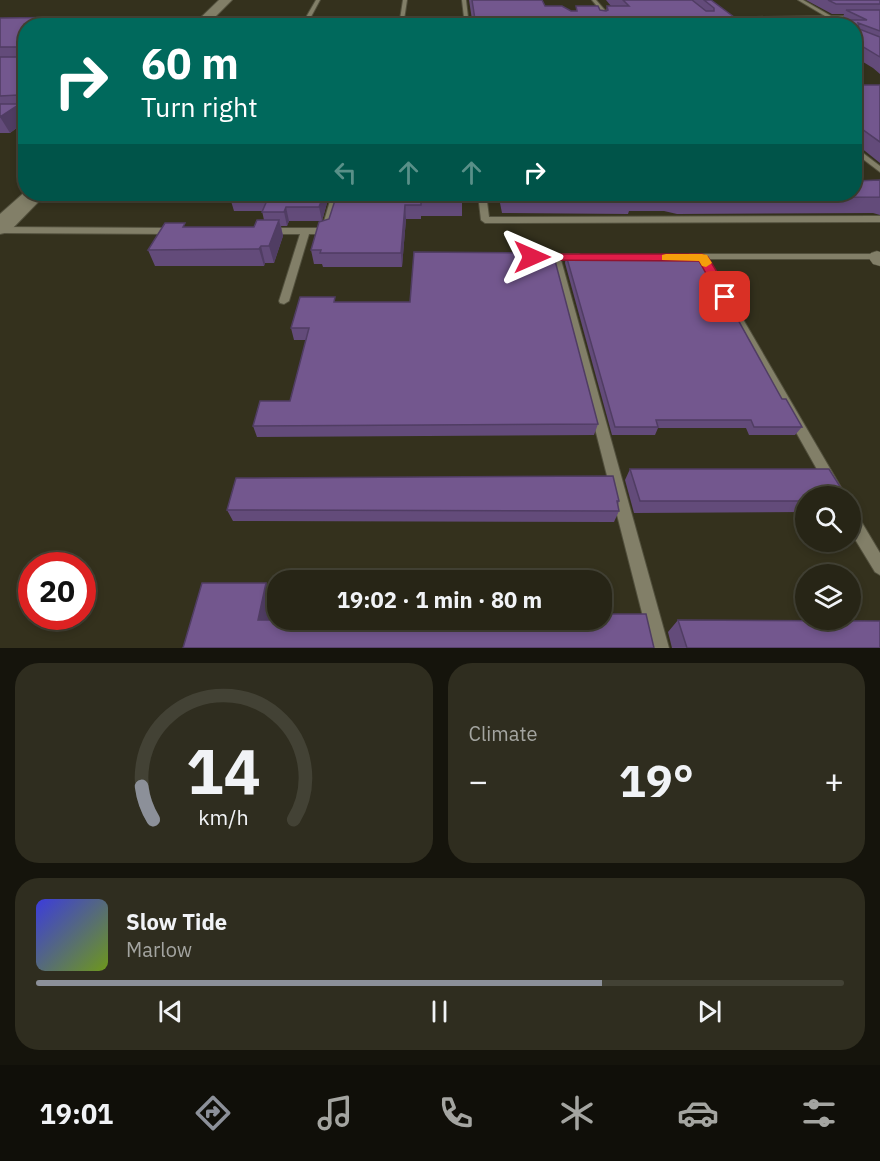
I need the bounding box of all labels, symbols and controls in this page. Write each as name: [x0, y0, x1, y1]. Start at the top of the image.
text: 60 m: [141, 36, 239, 91]
icon: right: [42, 42, 120, 120]
text: Turn right: [141, 89, 258, 124]
icon: left: [329, 156, 362, 189]
icon: ahead: [392, 156, 425, 189]
icon: ahead: [455, 156, 488, 189]
icon: right: [518, 156, 551, 189]
position arrow: [500, 225, 564, 289]
pin: [699, 271, 750, 322]
icon: arrive: [708, 280, 741, 313]
map controls: [795, 486, 861, 630]
button: search: [795, 486, 861, 552]
speed limit sign: 20: [18, 552, 96, 630]
button: layers: [795, 564, 861, 630]
text: 19:02 · 1 min · 80 m: [337, 585, 542, 614]
text: Climate: [469, 720, 537, 747]
text: 14: [186, 730, 261, 811]
text: 19°: [619, 751, 694, 809]
text: −: [469, 759, 488, 802]
text: +: [824, 759, 844, 802]
text: km/h: [199, 803, 249, 831]
text: Slow Tide: [126, 907, 227, 936]
text: Marlow: [126, 936, 192, 963]
icon: previous: [154, 995, 187, 1028]
icon: pause: [423, 995, 456, 1028]
icon: next: [693, 995, 726, 1028]
icon: directions: [192, 1092, 234, 1134]
icon: music: [314, 1092, 356, 1134]
icon: phone: [435, 1092, 477, 1134]
icon: climate: [556, 1092, 598, 1134]
icon: car: [677, 1092, 719, 1134]
icon: filters: [798, 1092, 840, 1134]
text: 19:01: [40, 1096, 113, 1131]

